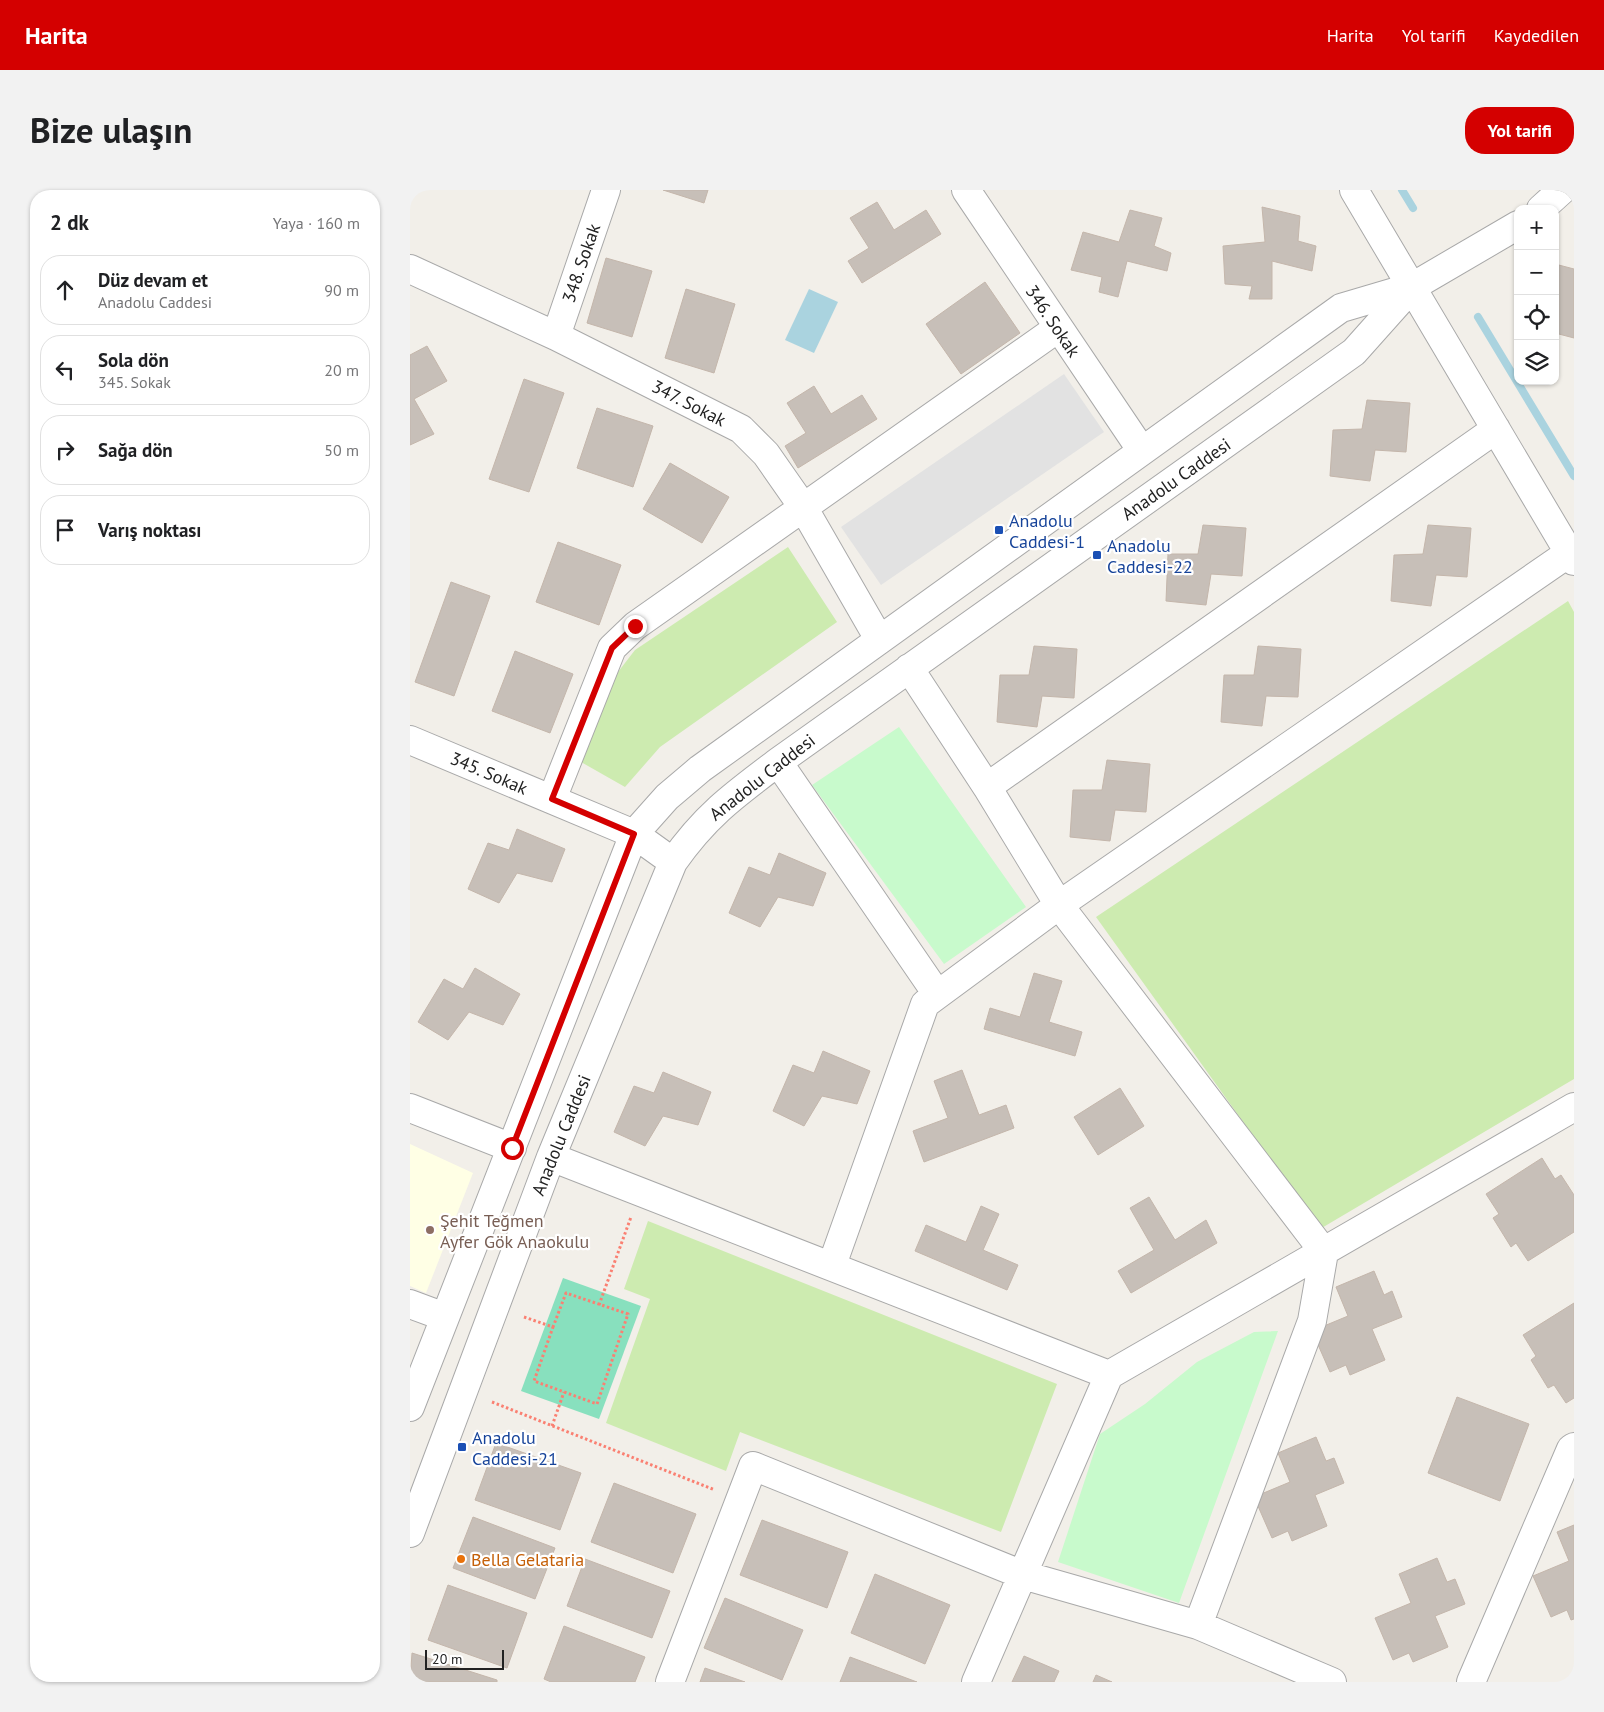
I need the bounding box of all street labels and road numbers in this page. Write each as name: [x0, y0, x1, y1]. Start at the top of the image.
street label: 348. Sokak: [557, 220, 605, 306]
street label: 346. Sokak: [1021, 281, 1086, 362]
street label: 347. Sokak: [648, 375, 730, 432]
street label: Anadolu Caddesi: [1117, 433, 1235, 525]
street label: Anadolu Caddesi: [704, 728, 820, 826]
street label: 345. Sokak: [447, 746, 532, 800]
street label: Anadolu Caddesi: [526, 1071, 596, 1199]

